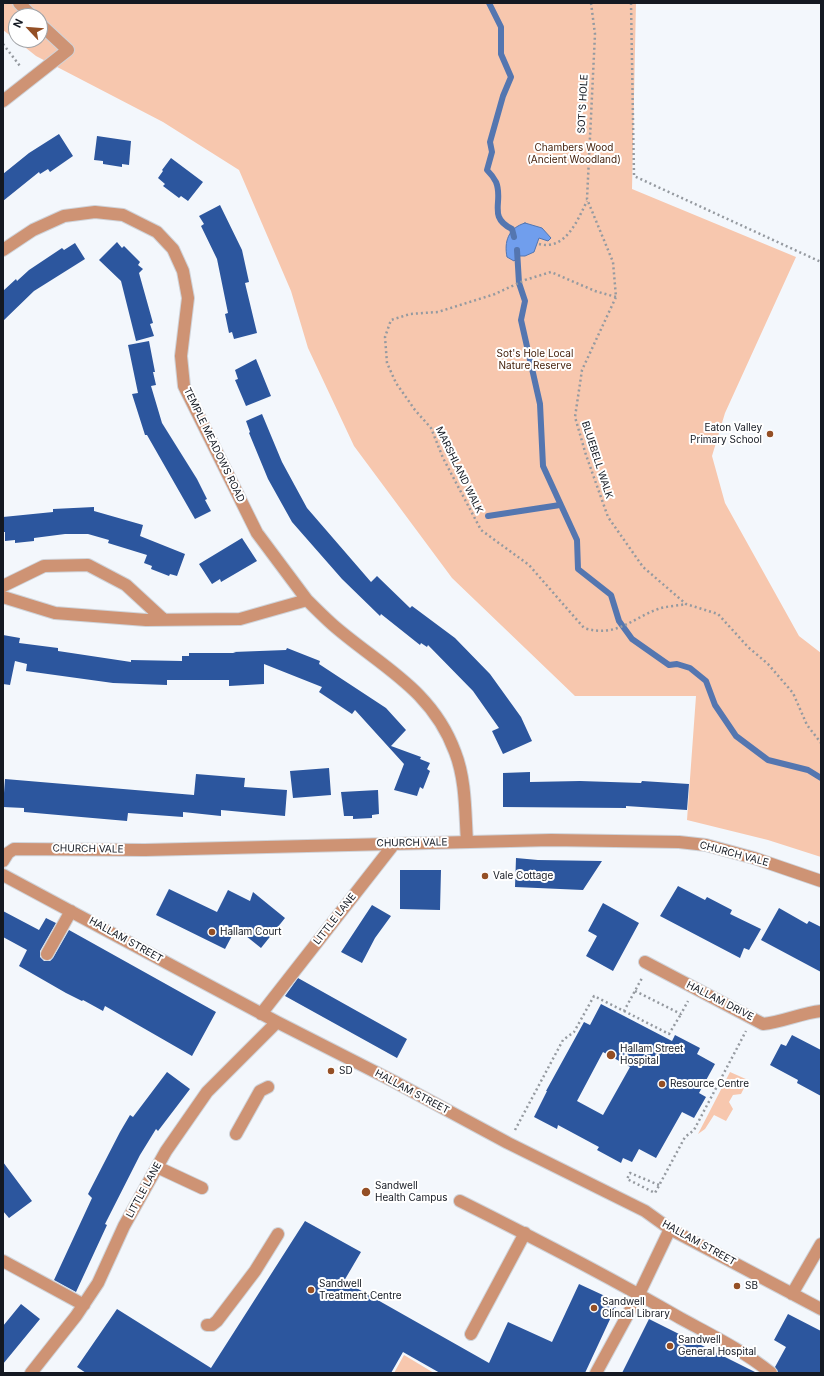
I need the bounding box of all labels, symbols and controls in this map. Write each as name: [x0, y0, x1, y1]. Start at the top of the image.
north arrow: [8, 8, 48, 48]
text: N: [10, 16, 26, 30]
street label: SOT'S HOLE: [575, 74, 591, 134]
park label: Chambers Wood (Ancient Woodland): [527, 142, 621, 166]
park label: Sot's Hole Local Nature Reserve: [497, 348, 573, 372]
street label: TEMPLE MEADOWS ROAD: [181, 386, 247, 504]
street label: BLUEBELL WALK: [579, 420, 615, 500]
place label: Eaton Valley Primary School: [690, 422, 762, 446]
street label: MARSHLAND WALK: [433, 425, 485, 515]
marker: Eaton Valley Primary School: [765, 429, 775, 439]
street label: CHURCH VALE: [376, 836, 448, 850]
street label: CHURCH VALE: [698, 839, 770, 869]
street label: CHURCH VALE: [52, 842, 124, 856]
place label: Vale Cottage: [493, 870, 553, 882]
marker: Vale Cottage: [480, 871, 490, 881]
street label: LITTLE LANE: [311, 891, 359, 947]
street label: HALLAM STREET: [87, 915, 165, 965]
place label: Hallam Court: [220, 926, 281, 938]
marker: Hallam Court: [207, 927, 217, 937]
street label: HALLAM DRIVE: [684, 979, 756, 1023]
place label: Hallam Street Hospital: [620, 1043, 683, 1066]
marker: Hallam Street Hospital: [605, 1049, 617, 1061]
place label: SD: [339, 1065, 353, 1077]
marker: SD: [326, 1066, 336, 1076]
street label: HALLAM STREET: [373, 1067, 451, 1117]
place label: Resource Centre: [670, 1078, 749, 1090]
marker: Resource Centre: [657, 1079, 667, 1089]
street label: LITTLE LANE: [124, 1160, 164, 1220]
place label: Sandwell Health Campus: [375, 1180, 448, 1204]
marker: Sandwell Health Campus: [360, 1186, 372, 1198]
street label: HALLAM STREET: [660, 1218, 738, 1268]
place label: Sandwell Treatment Centre: [319, 1278, 402, 1302]
place label: SB: [745, 1280, 758, 1292]
marker: SB: [732, 1281, 742, 1291]
marker: Sandwell Treatment Centre: [306, 1285, 316, 1295]
place label: Sandwell Clincal Library: [602, 1296, 670, 1320]
marker: Sandwell Clincal Library: [589, 1303, 599, 1313]
place label: Sandwell General Hospital: [678, 1334, 756, 1358]
marker: Sandwell General Hospital: [665, 1341, 675, 1351]

